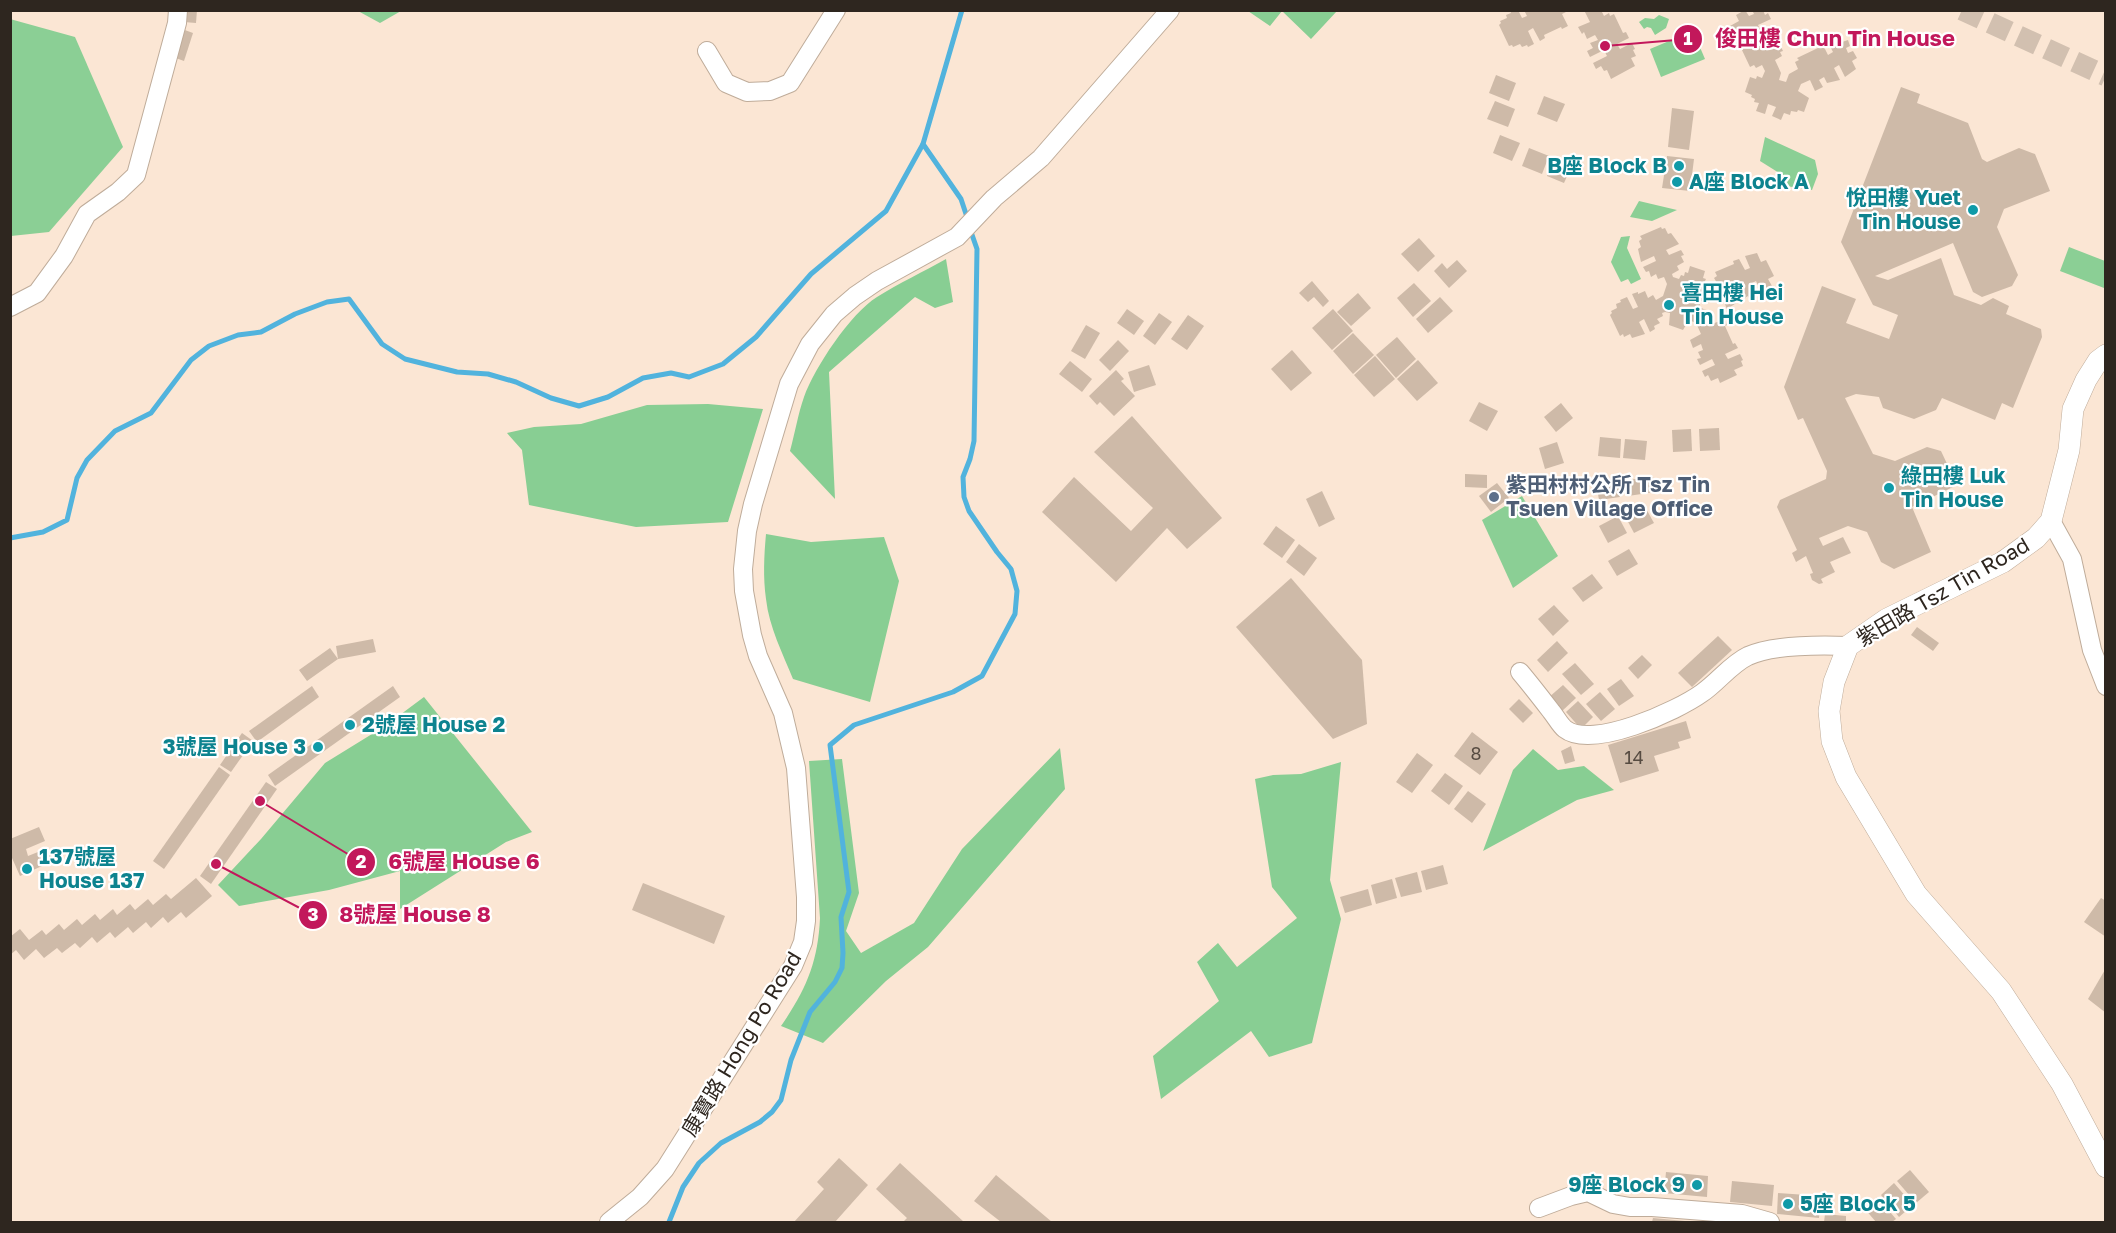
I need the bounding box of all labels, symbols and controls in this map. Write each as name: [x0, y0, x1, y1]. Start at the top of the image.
callout: 俊田樓 Chun Tin House: [1673, 19, 1967, 59]
text: 俊田樓 Chun Tin House: [1715, 24, 1955, 51]
text: 1: [1683, 27, 1693, 49]
place label: B座 Block B: [1547, 152, 1667, 178]
marker: B座 Block B: [1672, 159, 1686, 173]
place label: A座 Block A: [1689, 168, 1809, 194]
marker: A座 Block A: [1670, 175, 1684, 189]
place label: 悅田樓 Yuet Tin House: [1846, 184, 1961, 234]
marker: 悅田樓 Yuet Tin House: [1966, 203, 1980, 217]
place label: 喜田樓 Hei Tin House: [1681, 279, 1784, 329]
marker: 喜田樓 Hei Tin House: [1662, 298, 1676, 312]
place label: 綠田樓 Luk Tin House: [1901, 462, 2006, 512]
place label: 紫田村村公所 Tsz Tin Tsuen Village Office: [1506, 471, 1713, 521]
marker: 綠田樓 Luk Tin House: [1882, 481, 1896, 495]
marker: 紫田村村公所 Tsz Tin Tsuen Village Office: [1487, 490, 1501, 504]
street label: 紫田路 Tsz Tin Road: [1851, 531, 2034, 651]
place label: 2號屋 House 2: [362, 711, 506, 737]
marker: 2號屋 House 2: [343, 718, 357, 732]
place label: 3號屋 House 3: [163, 733, 306, 759]
marker: 3號屋 House 3: [311, 740, 325, 754]
house number: 8: [1471, 742, 1481, 764]
house number: 14: [1624, 746, 1644, 768]
callout: 6號屋 House 6: [346, 842, 551, 882]
place label: 137號屋 House 137: [39, 843, 145, 893]
text: 6號屋 House 6: [388, 847, 540, 874]
text: 2: [356, 850, 367, 872]
marker: 137號屋 House 137: [20, 862, 34, 876]
callout: 8號屋 House 8: [298, 895, 503, 935]
text: 8號屋 House 8: [339, 900, 491, 927]
text: 3: [308, 903, 319, 925]
street label: 康寶路 Hong Po Road: [676, 946, 807, 1140]
place label: 9座 Block 9: [1568, 1171, 1685, 1197]
marker: 9座 Block 9: [1690, 1178, 1704, 1192]
place label: 5座 Block 5: [1800, 1190, 1916, 1216]
marker: 5座 Block 5: [1781, 1197, 1795, 1211]

